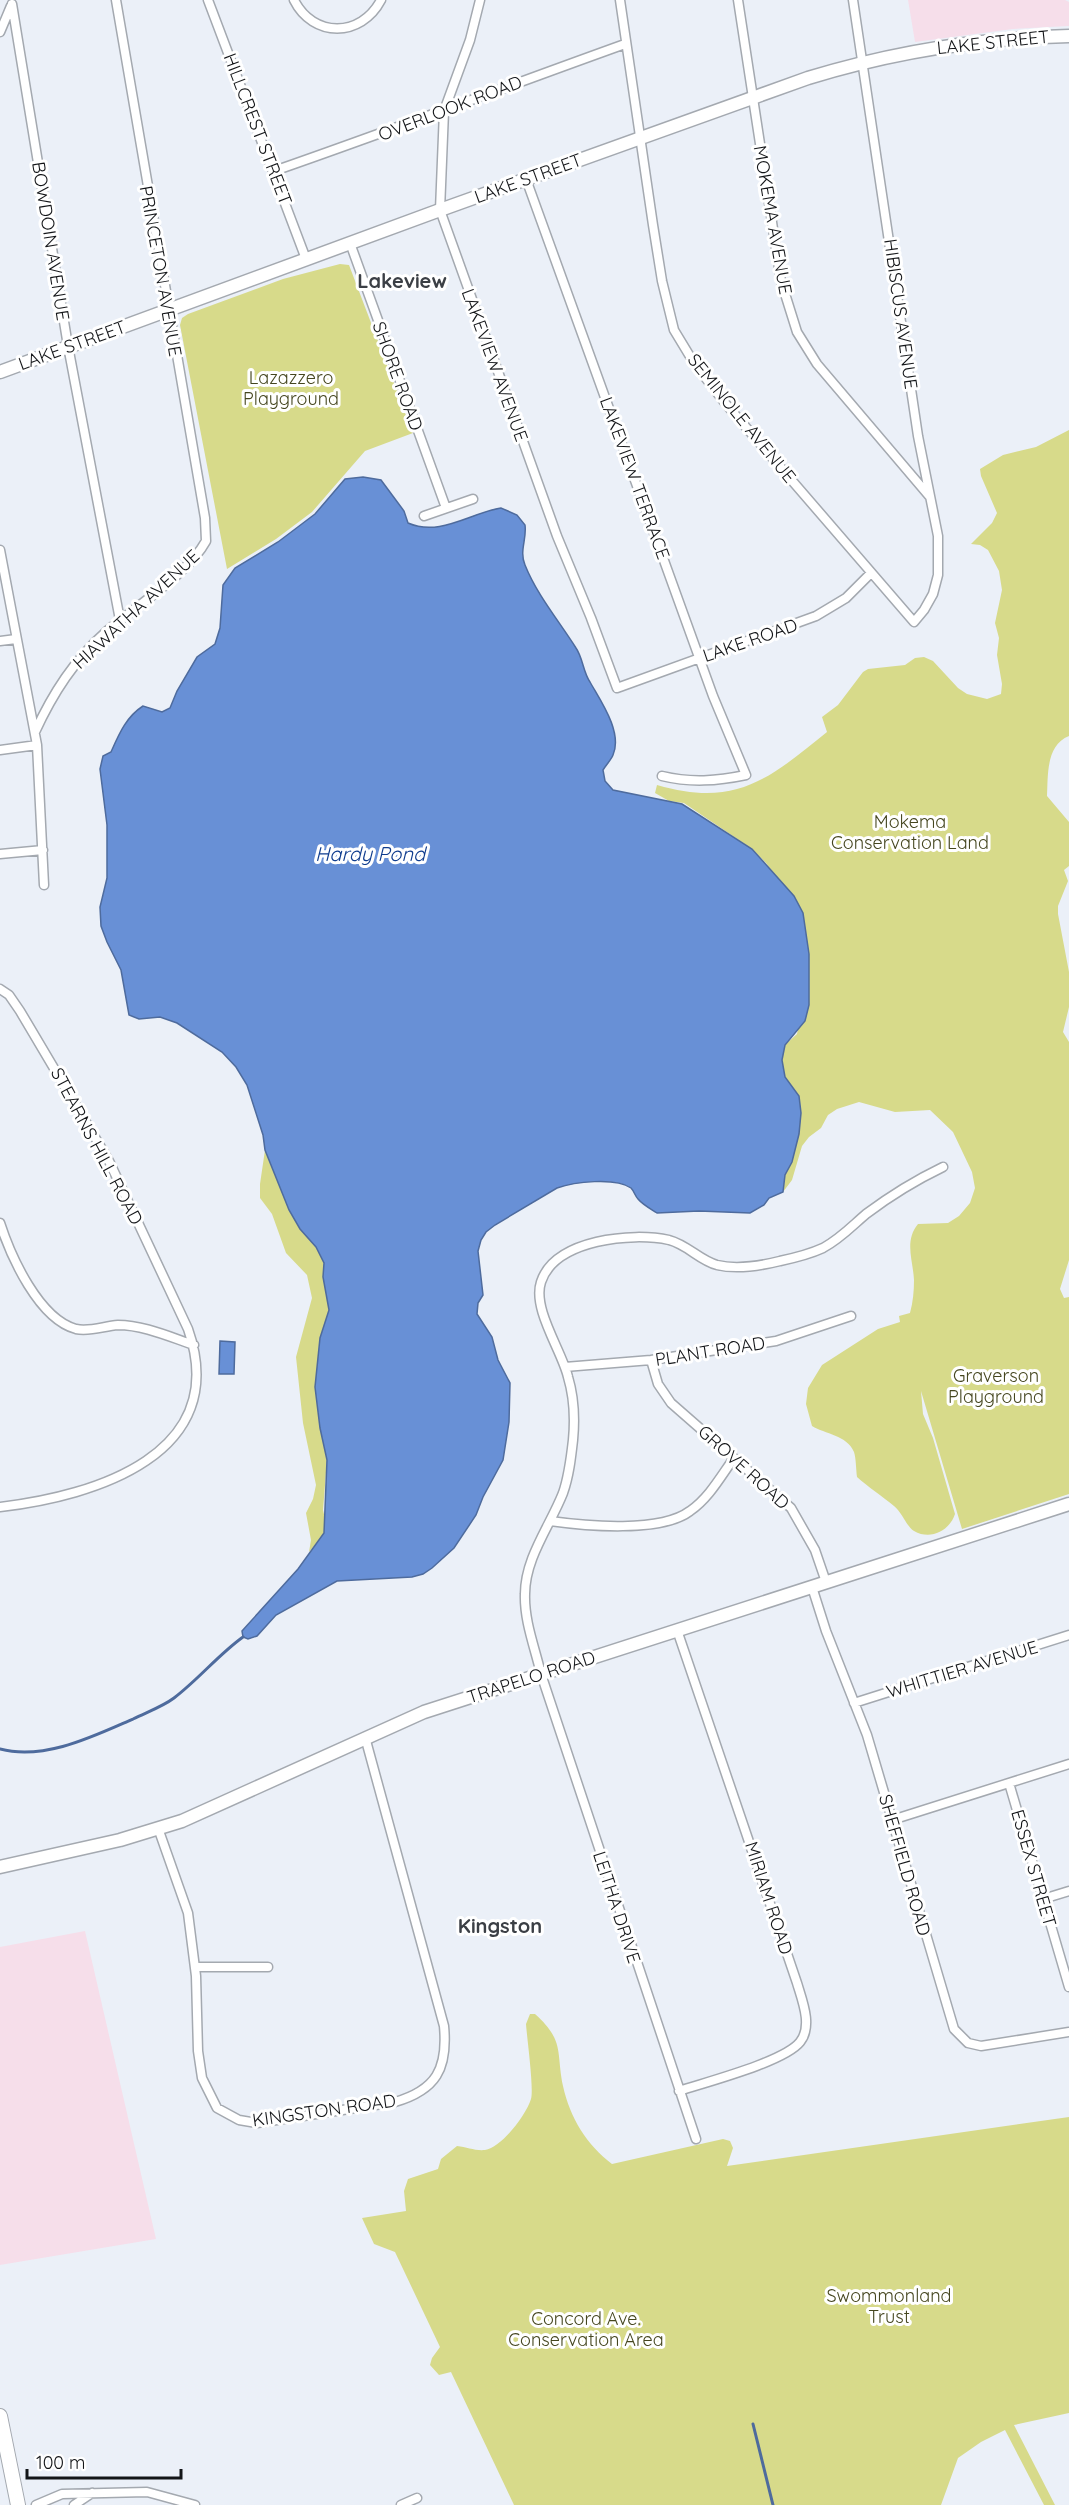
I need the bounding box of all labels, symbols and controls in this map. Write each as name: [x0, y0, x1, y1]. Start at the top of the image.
street label: LAKE STREET: [936, 25, 1050, 59]
street label: HILLCREST STREET: [218, 50, 298, 208]
street label: OVERLOOK ROAD: [375, 70, 525, 146]
street label: MOKEMA AVENUE: [749, 144, 797, 296]
street label: LAKE STREET: [471, 148, 585, 208]
street label: BOWDOIN AVENUE: [27, 160, 75, 322]
street label: PRINCETON AVENUE: [135, 184, 187, 358]
street label: HIBISCUS AVENUE: [879, 237, 923, 391]
district label: Lakeview: [357, 268, 447, 293]
street label: LAKEVIEW AVENUE: [457, 285, 533, 445]
street label: LAKE STREET: [15, 315, 129, 375]
street label: SHORE ROAD: [368, 318, 428, 434]
street label: SEMINOLE AVENUE: [683, 349, 801, 487]
park label: Lazazzero Playground: [243, 366, 339, 410]
street label: LAKEVIEW TERRACE: [595, 394, 675, 562]
street label: HIAWATHA AVENUE: [68, 544, 204, 674]
street label: LAKE ROAD: [700, 613, 800, 667]
park label: Mokema Conservation Land: [831, 810, 989, 854]
water label: Hardy Pond: [315, 841, 428, 866]
street label: STEARNS HILL ROAD: [46, 1063, 148, 1229]
street label: PLANT ROAD: [653, 1331, 767, 1371]
park label: Graverson Playground: [948, 1364, 1044, 1408]
street label: GROVE ROAD: [693, 1420, 795, 1514]
street label: WHITTIER AVENUE: [883, 1635, 1041, 1703]
street label: TRAPELO ROAD: [464, 1645, 598, 1709]
street label: SHEFFIELD ROAD: [874, 1792, 936, 1938]
street label: ESSEX STREET: [1006, 1807, 1062, 1929]
street label: MIRIAM ROAD: [740, 1839, 798, 1958]
street label: LEITHA DRIVE: [588, 1848, 646, 1966]
district label: Kingston: [458, 1913, 542, 1938]
street label: KINGSTON ROAD: [251, 2089, 397, 2131]
park label: Swommonland Trust: [827, 2284, 952, 2328]
park label: Concord Ave. Conservation Area: [508, 2307, 664, 2351]
scale bar: [27, 2442, 182, 2480]
text: 100 m: [36, 2451, 85, 2474]

